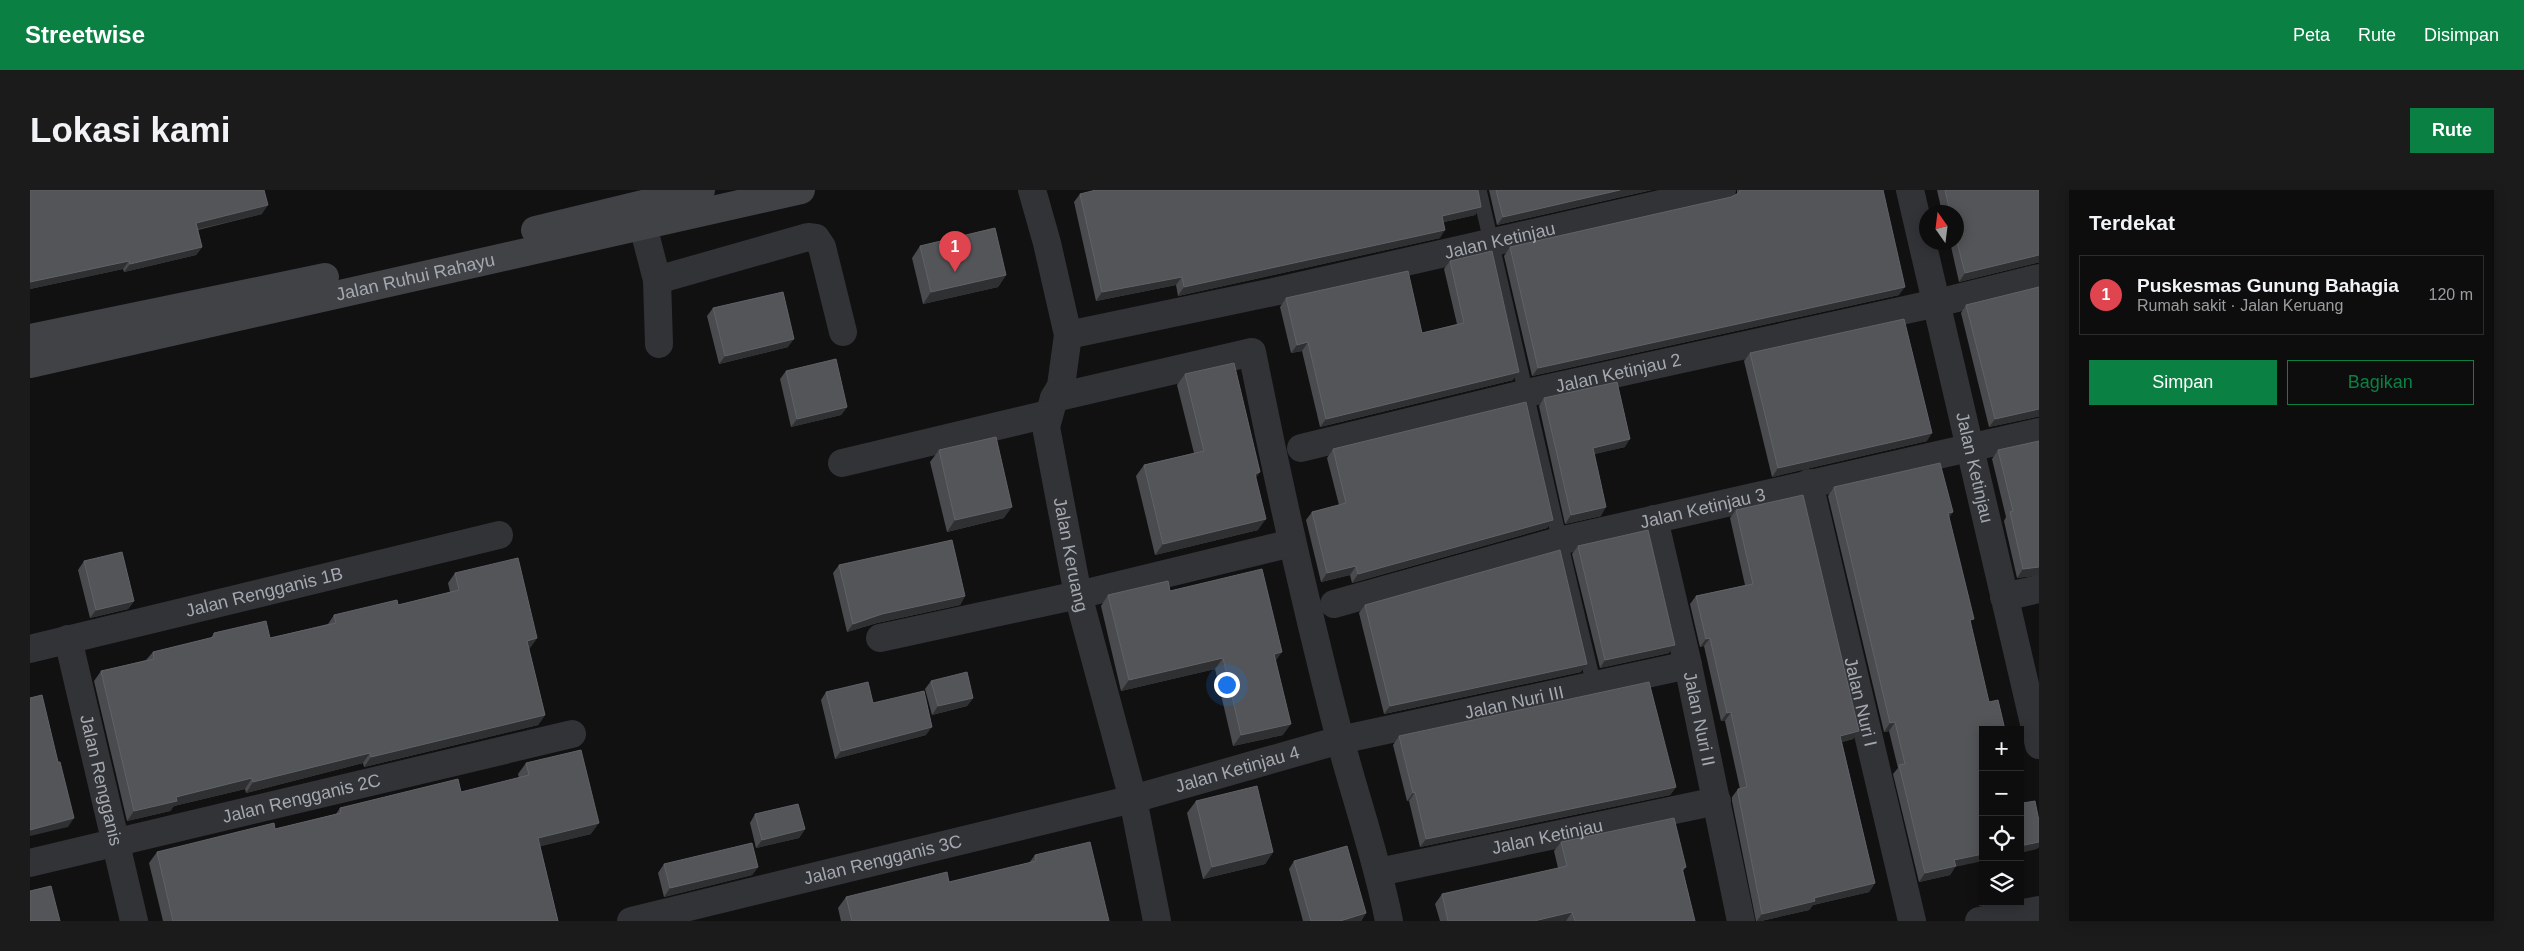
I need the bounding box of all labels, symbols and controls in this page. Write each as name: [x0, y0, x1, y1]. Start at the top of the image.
text: Streetwise: [25, 21, 145, 48]
text: Peta: [2293, 25, 2330, 45]
text: Rute: [2358, 25, 2396, 45]
text: Disimpan: [2424, 25, 2499, 45]
button: Rute: [2410, 108, 2494, 153]
text: Lokasi kami: [30, 110, 230, 149]
north arrow: [1919, 205, 1964, 250]
text: Terdekat: [2089, 211, 2175, 234]
street label: Jalan Ketinjau: [1442, 218, 1557, 263]
pin: 1: [939, 231, 971, 272]
street label: Jalan Ruhui Rahayu: [334, 249, 497, 305]
text: Puskesmas Gunung Bahagia: [2137, 275, 2399, 296]
text: 1: [2102, 286, 2110, 303]
text: 120 m: [2429, 286, 2473, 303]
text: Rumah sakit · Jalan Keruang: [2137, 297, 2343, 314]
street label: Jalan Ketinjau 2: [1553, 349, 1683, 396]
button: Simpan: [2089, 360, 2277, 405]
button: Bagikan: [2287, 360, 2474, 405]
street label: Jalan Ketinjau: [1952, 410, 1997, 525]
street label: Jalan Ketinjau 3: [1638, 484, 1767, 532]
street label: Jalan Keruang: [1050, 496, 1092, 614]
street label: Jalan Rengganis 1B: [183, 563, 345, 621]
street label: Jalan Nuri I: [1840, 655, 1881, 749]
street label: Jalan Nuri II: [1680, 670, 1719, 768]
your location: [1214, 672, 1240, 698]
street label: Jalan Nuri III: [1463, 682, 1566, 723]
street label: Jalan Rengganis: [76, 713, 126, 848]
map controls: [1979, 726, 2024, 906]
button: +: [1979, 726, 2024, 771]
street label: Jalan Ketinjau 4: [1173, 742, 1302, 796]
street label: Jalan Rengganis 2C: [220, 770, 383, 827]
button: −: [1979, 771, 2024, 816]
street label: Jalan Ketinjau: [1490, 815, 1605, 858]
button: locate: [1979, 816, 2024, 861]
street label: Jalan Rengganis 3C: [802, 831, 964, 889]
button: layers: [1979, 861, 2024, 906]

